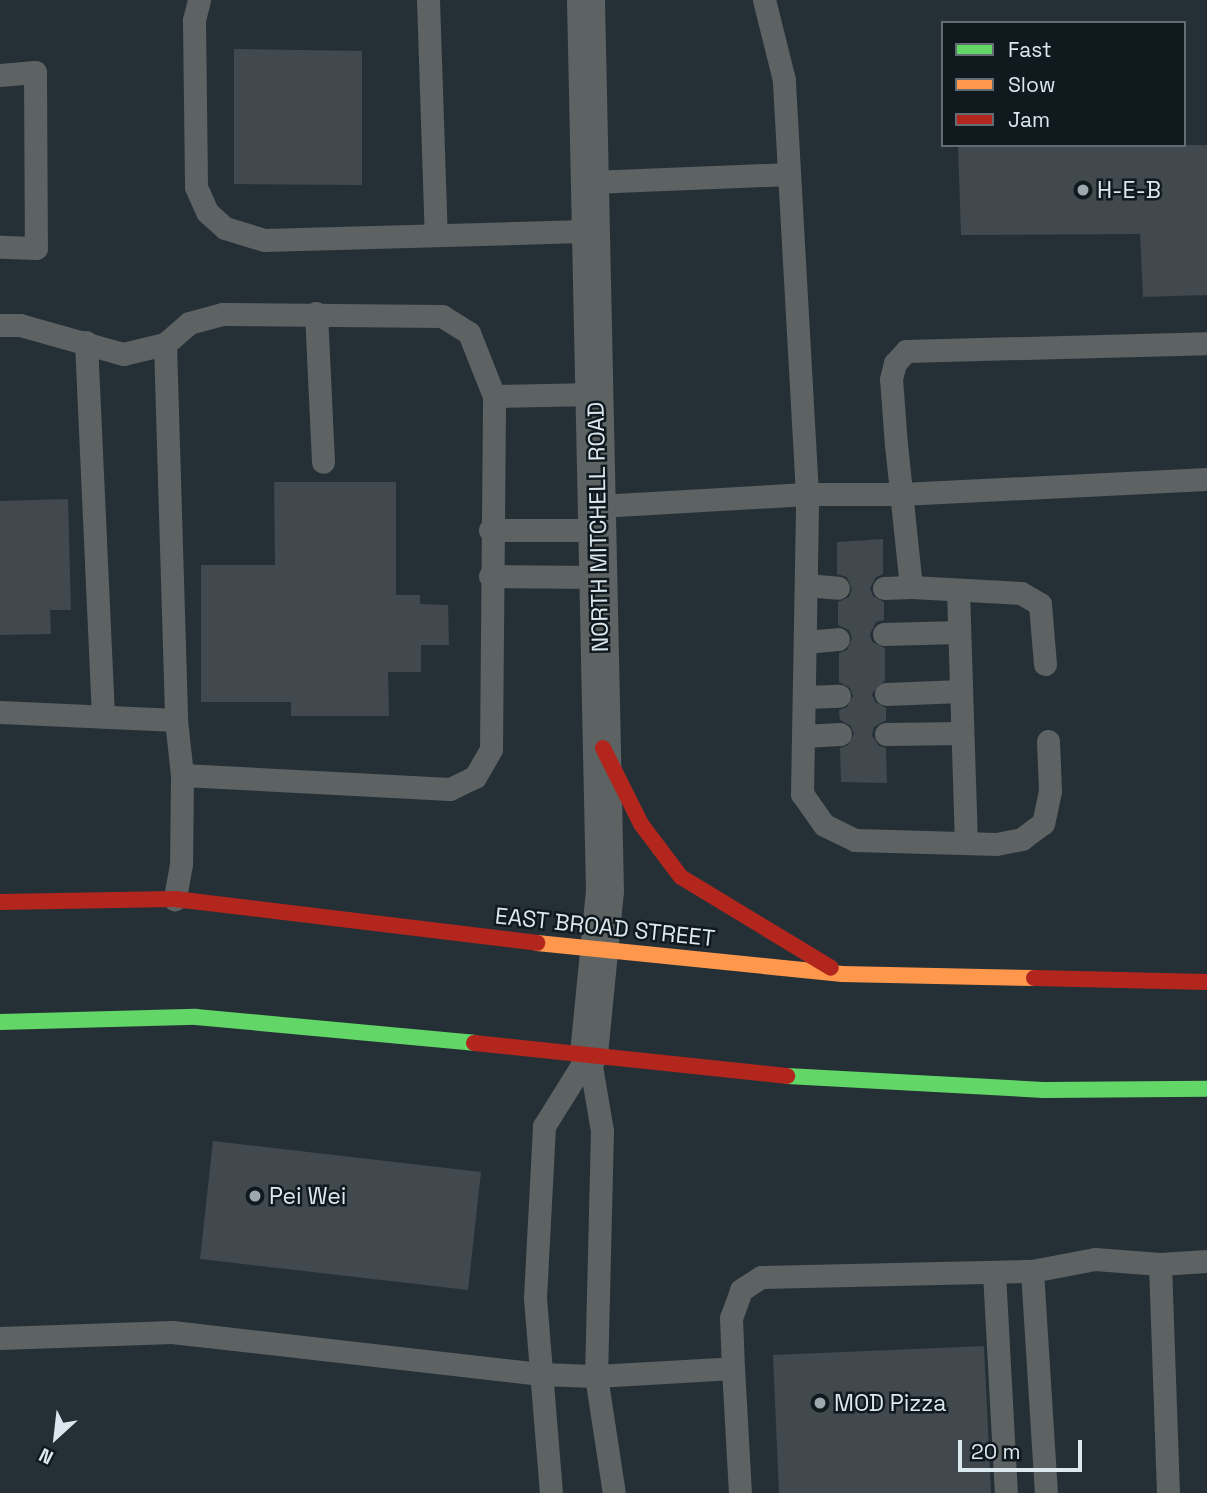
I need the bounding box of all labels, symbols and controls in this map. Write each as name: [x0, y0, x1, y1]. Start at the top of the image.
legend: [941, 21, 1186, 147]
text: Fast: [1008, 36, 1052, 63]
text: Slow: [1008, 71, 1056, 98]
text: Jam: [1008, 106, 1050, 133]
place label: H-E-B: [1097, 176, 1161, 204]
marker: H-E-B: [1075, 182, 1091, 198]
street label: NORTH MITCHELL ROAD: [582, 401, 614, 653]
street label: EAST BROAD STREET: [493, 902, 717, 952]
place label: Pei Wei: [269, 1182, 347, 1210]
marker: Pei Wei: [247, 1188, 263, 1204]
place label: MOD Pizza: [834, 1389, 946, 1417]
marker: MOD Pizza: [812, 1395, 828, 1411]
north arrow: [21, 1402, 91, 1472]
scale bar: [962, 1426, 1086, 1470]
text: 20 m: [971, 1438, 1021, 1465]
text: N: [35, 1442, 58, 1470]

